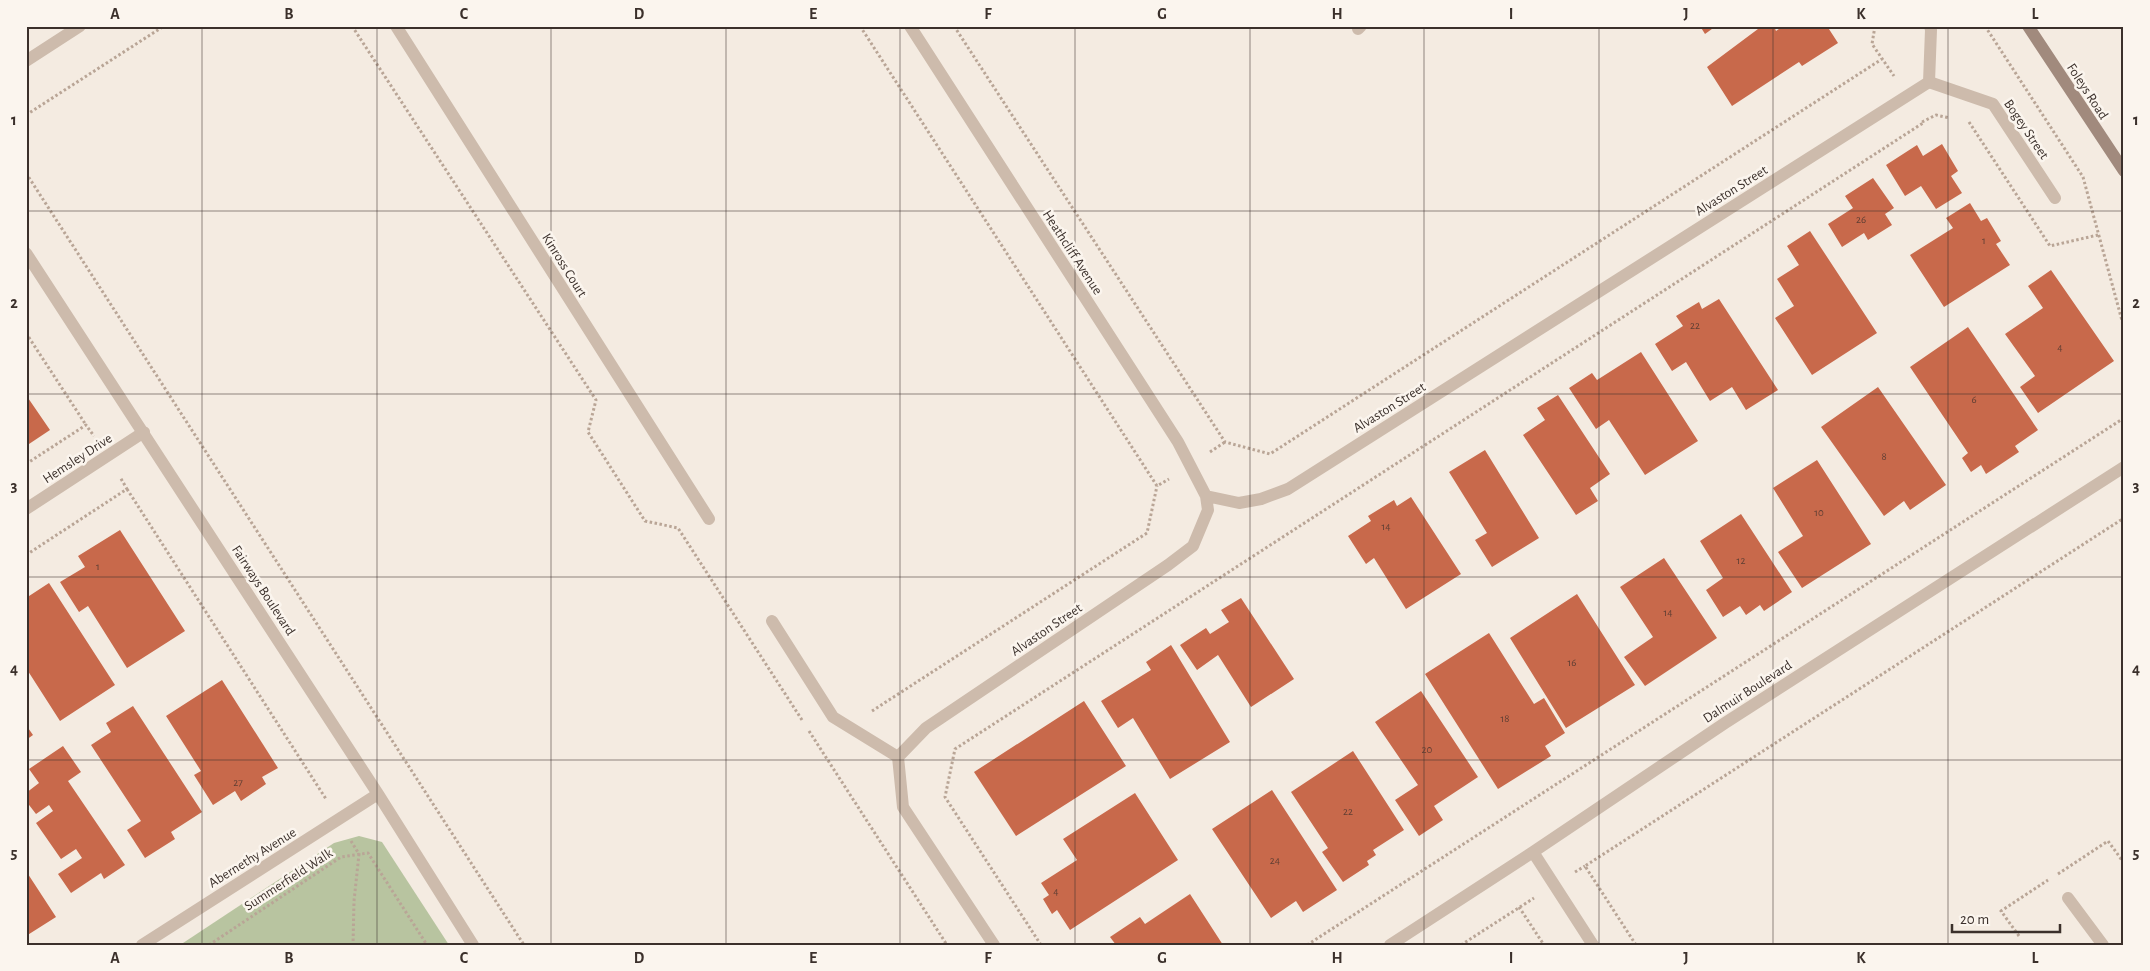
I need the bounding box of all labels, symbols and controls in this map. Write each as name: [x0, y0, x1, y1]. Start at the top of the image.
text: A: [110, 6, 120, 22]
text: B: [284, 6, 294, 22]
text: C: [460, 6, 469, 22]
text: D: [634, 6, 645, 22]
text: E: [809, 6, 817, 22]
text: F: [984, 6, 992, 22]
text: G: [1157, 6, 1167, 22]
text: H: [1331, 6, 1343, 22]
text: I: [1509, 6, 1513, 22]
text: J: [1683, 6, 1689, 22]
text: K: [1856, 6, 1866, 22]
text: L: [2032, 6, 2039, 22]
street label: Foleys Road: [2064, 61, 2110, 122]
street label: Bogey Street: [2001, 97, 2051, 162]
text: 1: [11, 112, 17, 128]
text: 1: [2133, 112, 2139, 128]
street label: Alvaston Street: [1693, 163, 1771, 219]
street label: Heathcliff Avenue: [1040, 208, 1105, 297]
house number: 26: [1856, 214, 1866, 225]
street label: Kinross Court: [539, 231, 589, 300]
house number: 1: [1982, 235, 1986, 246]
text: 2: [10, 295, 18, 311]
text: 2: [2132, 295, 2140, 311]
house number: 22: [1690, 320, 1700, 331]
house number: 4: [2057, 342, 2063, 353]
street label: Alvaston Street: [1351, 380, 1429, 436]
house number: 6: [1971, 394, 1977, 405]
street label: Hemsley Drive: [40, 431, 115, 486]
house number: 8: [1881, 451, 1887, 462]
text: 3: [11, 478, 18, 494]
text: 3: [2133, 478, 2140, 494]
house number: 10: [1814, 507, 1824, 518]
house number: 14: [1381, 521, 1391, 532]
street label: Fairways Boulevard: [229, 543, 297, 638]
house number: 12: [1737, 555, 1745, 566]
house number: 1: [96, 561, 100, 572]
street label: Alvaston Street: [1008, 601, 1085, 659]
house number: 14: [1663, 607, 1673, 618]
house number: 16: [1568, 657, 1576, 668]
street label: Dalmuir Boulevard: [1701, 658, 1794, 726]
text: 4: [10, 661, 18, 677]
text: 4: [2132, 661, 2140, 677]
house number: 18: [1501, 713, 1510, 724]
house number: 20: [1422, 744, 1433, 755]
house number: 27: [233, 777, 243, 788]
house number: 22: [1343, 806, 1353, 817]
street label: Abernethy Avenue: [206, 825, 299, 890]
text: 5: [11, 845, 18, 861]
text: 5: [2133, 845, 2140, 861]
street label: Summerfield Walk: [242, 846, 336, 914]
house number: 24: [1270, 855, 1280, 866]
house number: 4: [1053, 886, 1059, 897]
scale bar: [1952, 901, 2060, 933]
text: 20 m: [1960, 912, 1989, 927]
text: A: [110, 950, 120, 966]
text: B: [284, 950, 294, 966]
text: C: [460, 950, 469, 966]
text: D: [634, 950, 645, 966]
text: E: [809, 950, 817, 966]
text: F: [984, 950, 992, 966]
text: G: [1157, 950, 1167, 966]
text: H: [1331, 950, 1343, 966]
text: I: [1509, 950, 1513, 966]
text: J: [1683, 950, 1689, 966]
text: K: [1856, 950, 1866, 966]
text: L: [2032, 950, 2039, 966]

